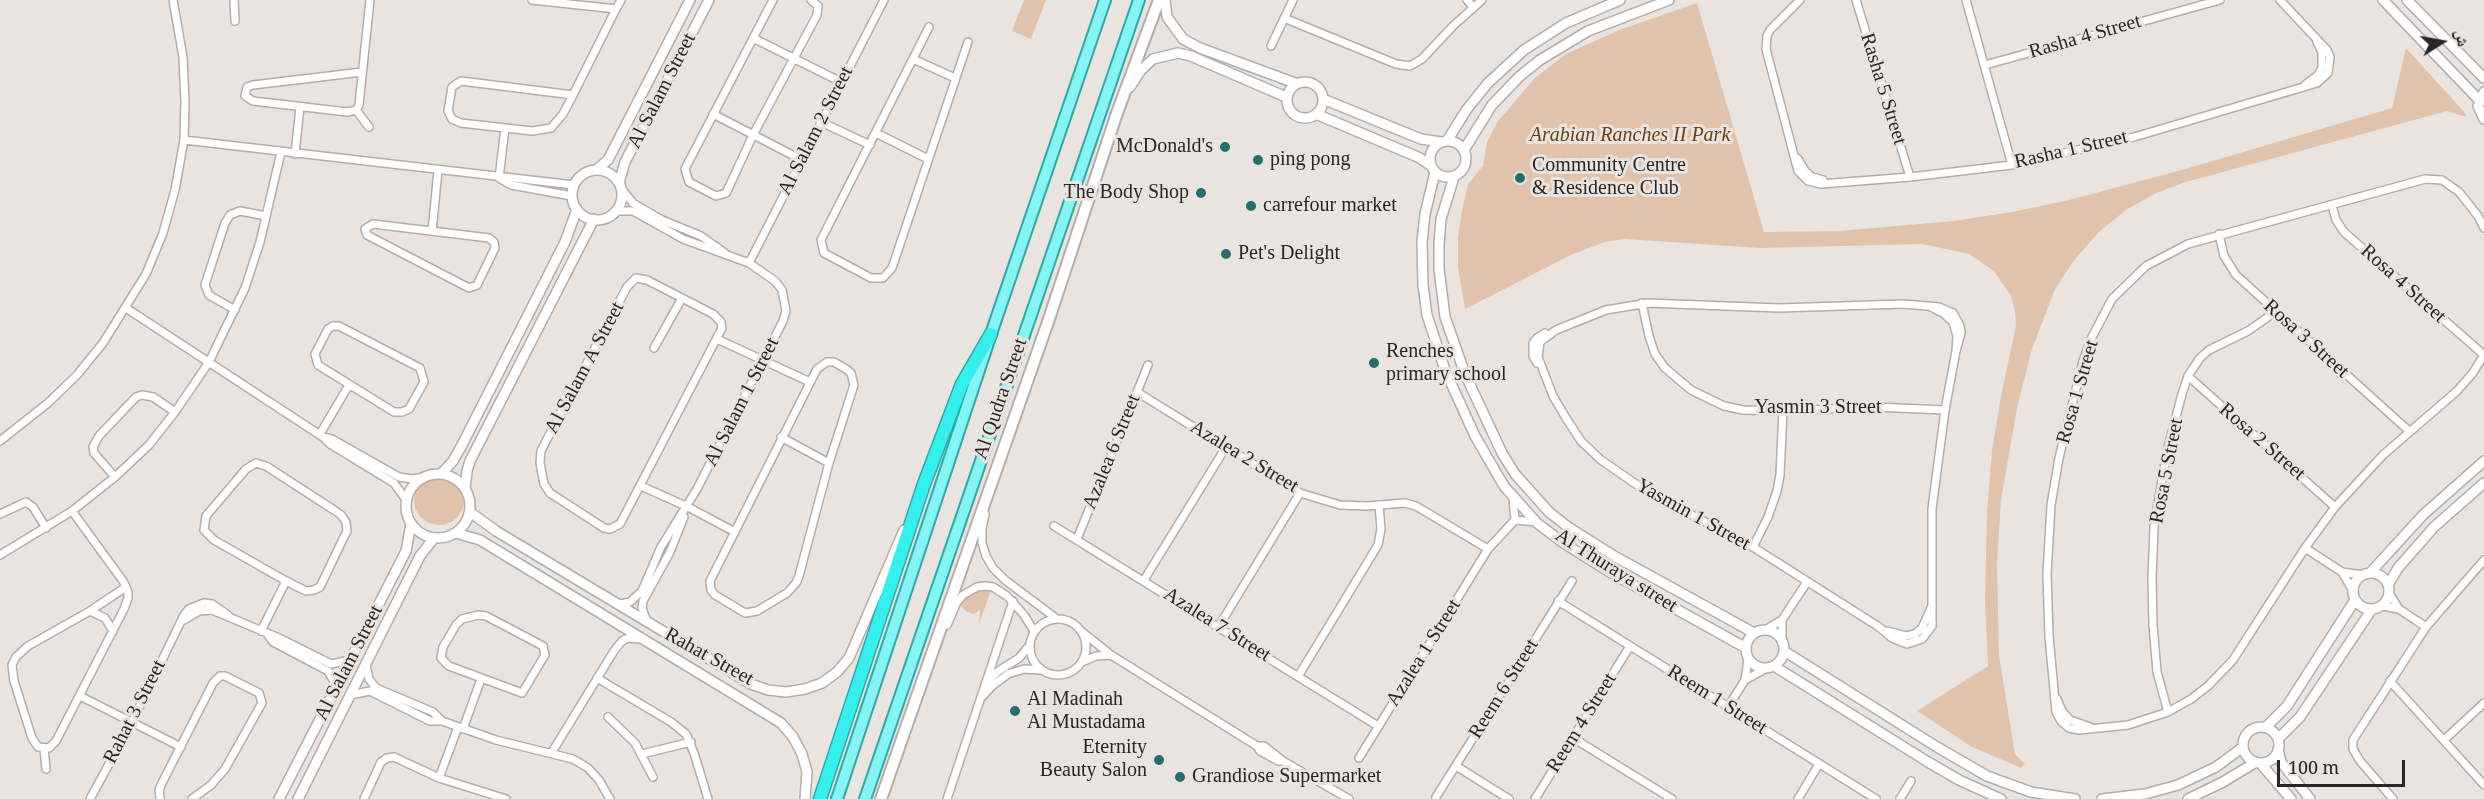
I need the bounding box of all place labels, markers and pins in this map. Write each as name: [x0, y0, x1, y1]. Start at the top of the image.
place label: McDonald's: [1102, 135, 1213, 159]
marker: McDonald's: [1218, 140, 1232, 154]
place label: ping pong: [1270, 148, 1364, 172]
marker: ping pong: [1251, 153, 1265, 167]
place label: Community Centre & Residence Club: [1532, 154, 1711, 201]
marker: Community Centre & Residence Club: [1513, 171, 1527, 185]
place label: The Body Shop: [1049, 181, 1189, 205]
marker: The Body Shop: [1194, 186, 1208, 200]
place label: carrefour market: [1263, 194, 1428, 218]
marker: carrefour market: [1244, 199, 1258, 213]
place label: Pet's Delight: [1238, 242, 1354, 266]
marker: Pet's Delight: [1219, 247, 1233, 261]
place label: Renches primary school: [1386, 340, 1530, 387]
marker: Renches primary school: [1367, 356, 1381, 370]
place label: Al Madinah Al Mustadama: [1027, 688, 1164, 735]
marker: Al Madinah Al Mustadama: [1008, 704, 1022, 718]
place label: Eternity Beauty Salon: [1024, 736, 1147, 783]
marker: Eternity Beauty Salon: [1152, 753, 1166, 767]
place label: Grandiose Supermarket: [1192, 765, 1418, 789]
marker: Grandiose Supermarket: [1173, 770, 1187, 784]

